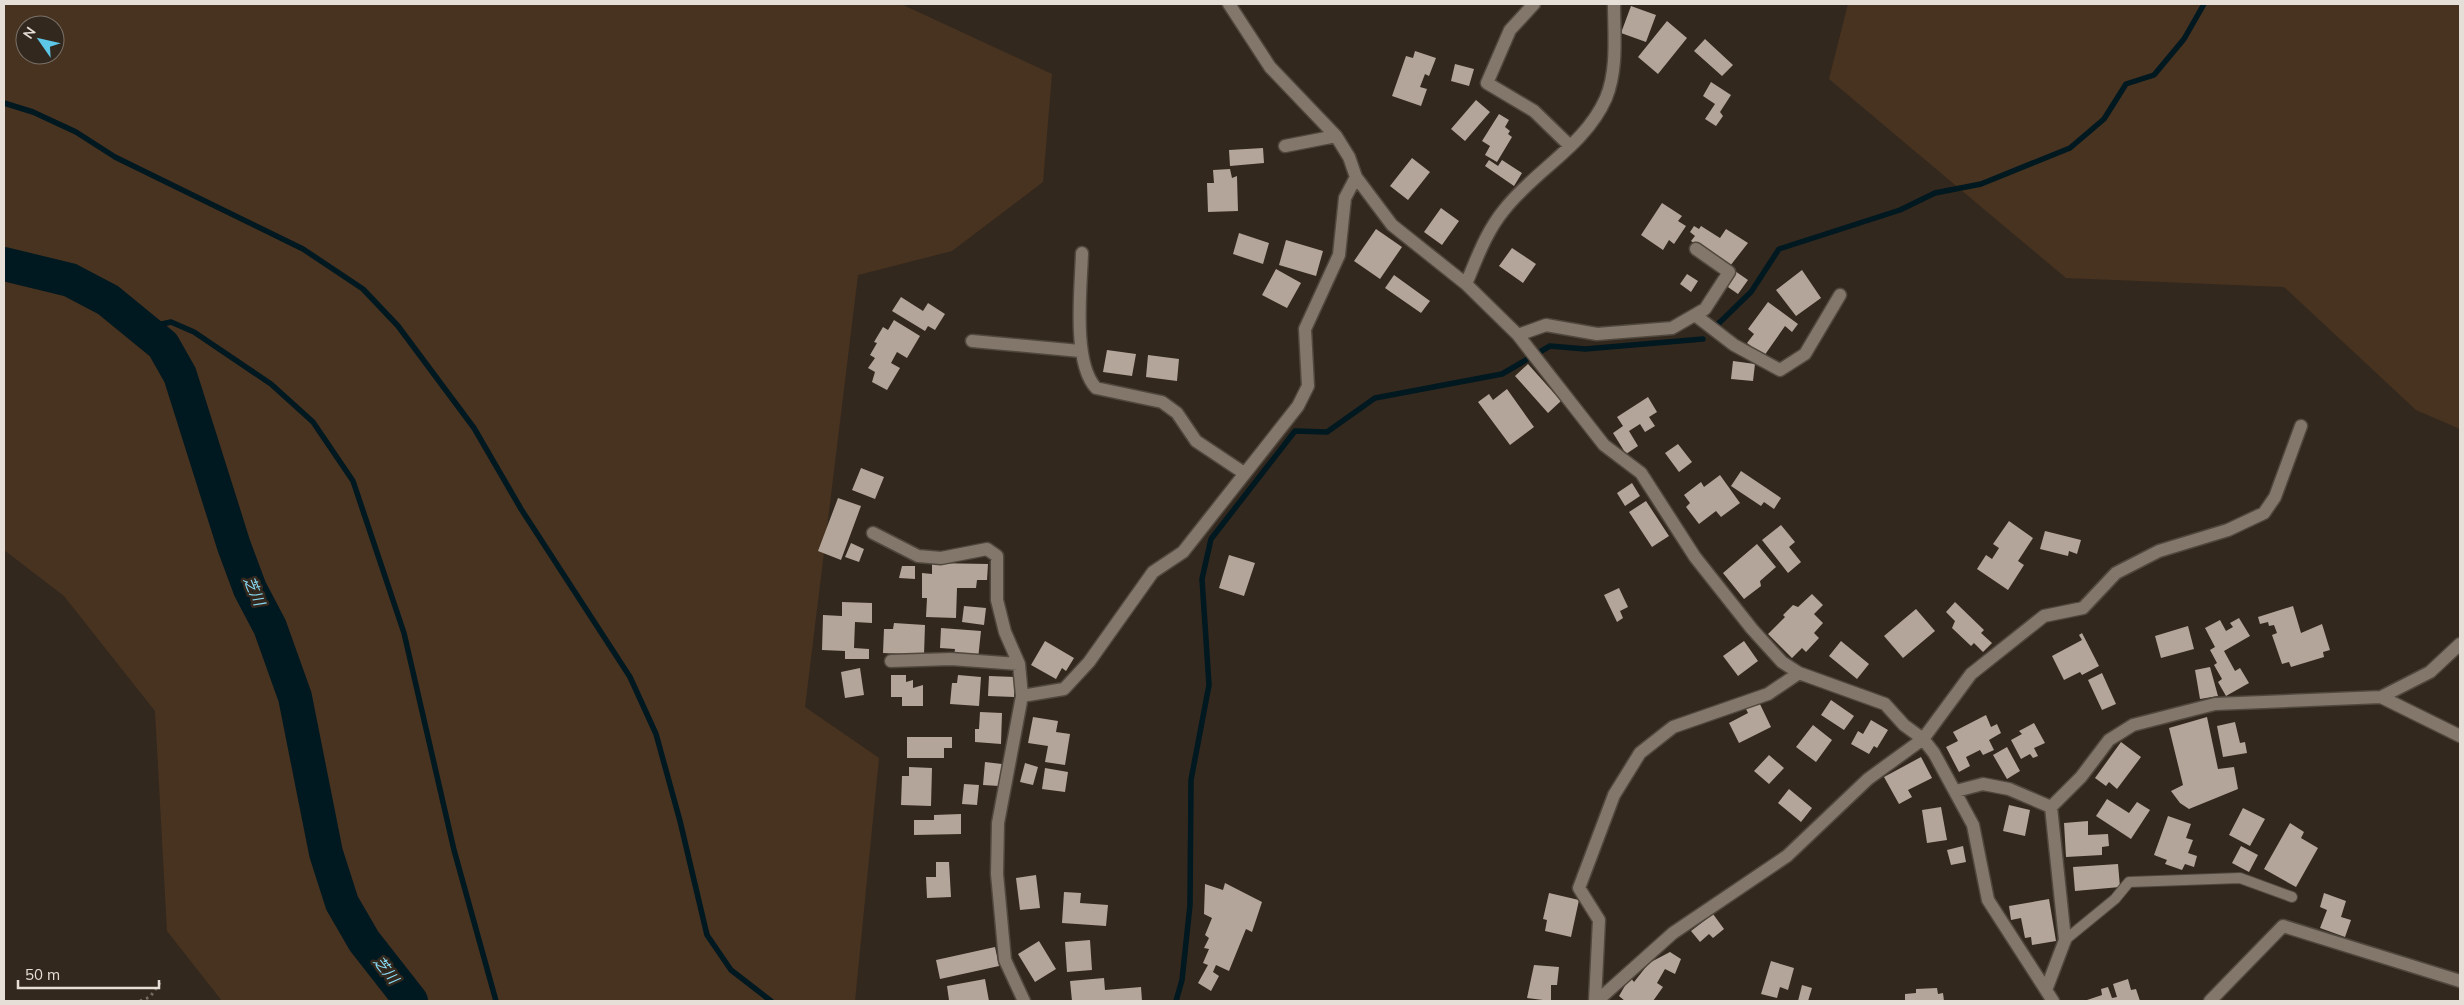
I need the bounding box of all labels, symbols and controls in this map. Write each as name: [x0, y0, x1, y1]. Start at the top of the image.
north arrow: [15, 15, 65, 65]
text: N: [19, 23, 40, 42]
water label: 芝川: [240, 573, 270, 610]
water label: 芝川: [370, 952, 404, 989]
scale bar: [18, 958, 159, 990]
text: 50 m: [25, 965, 60, 984]

